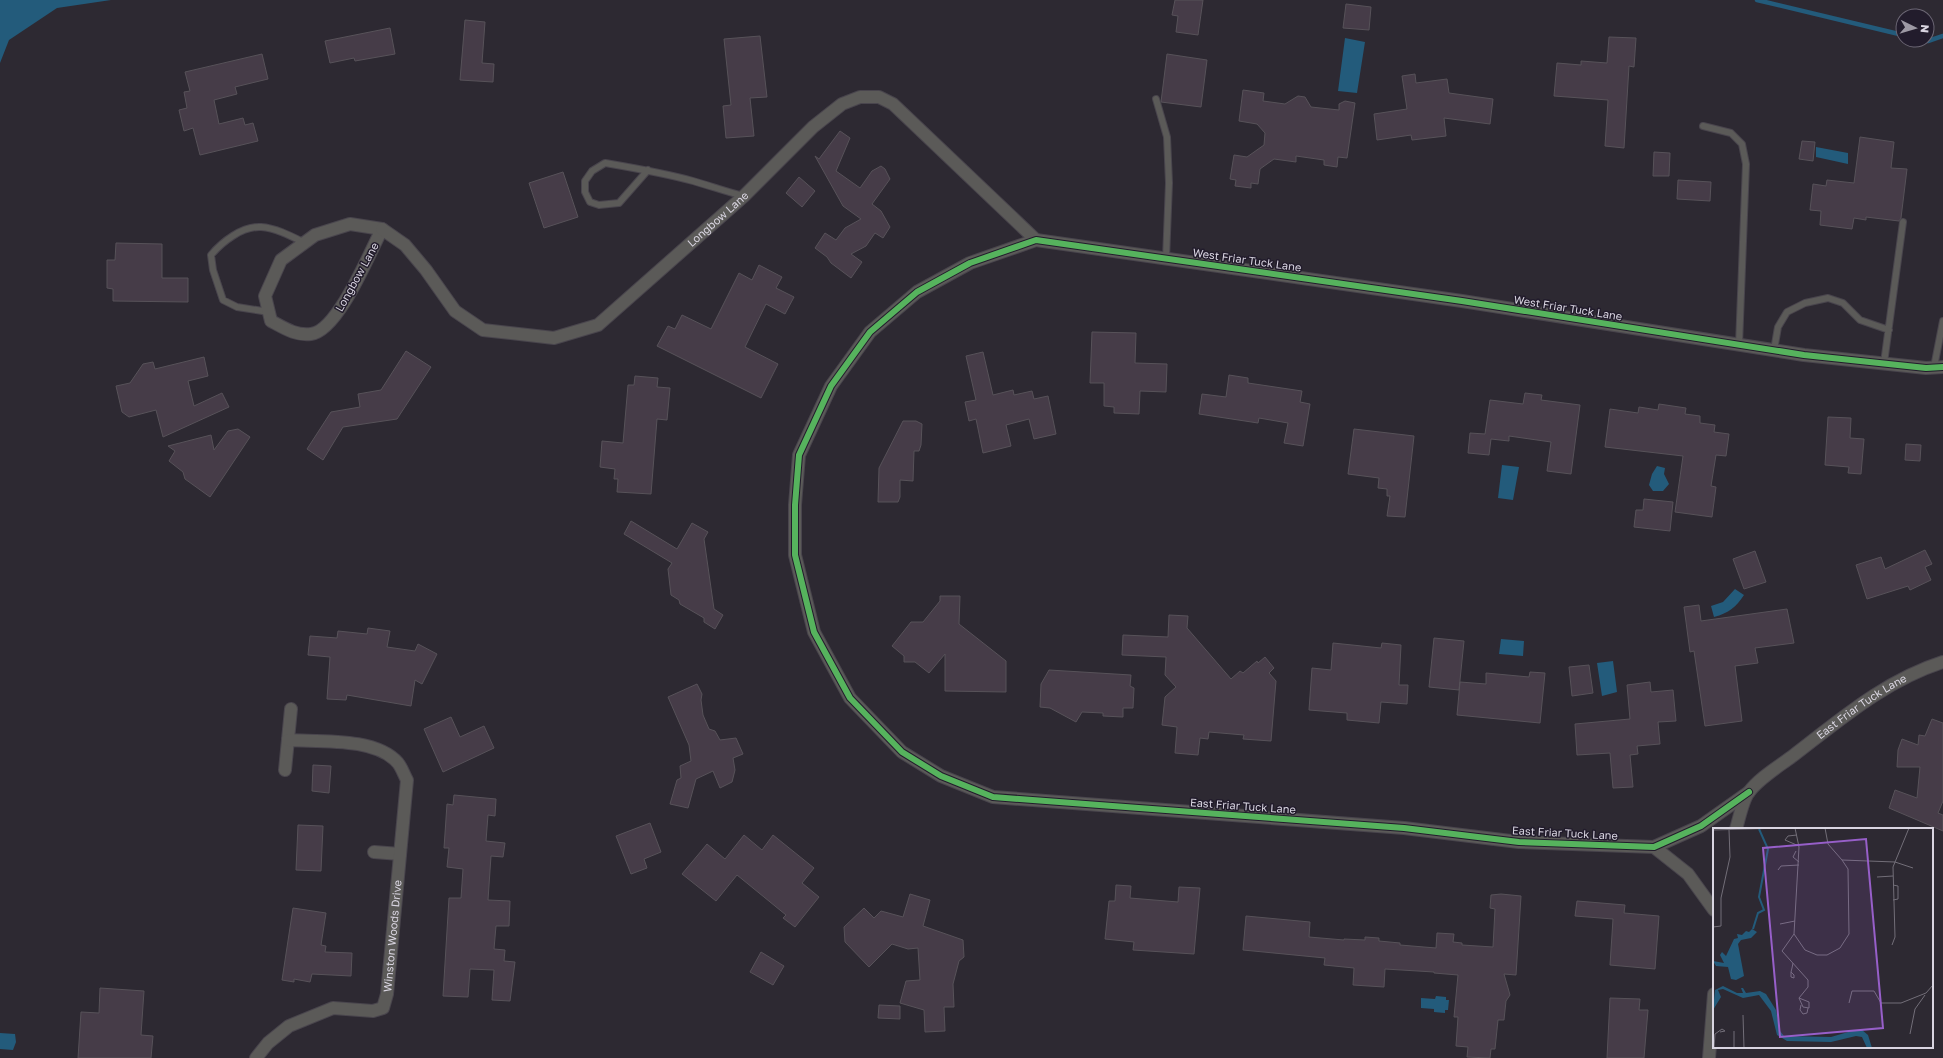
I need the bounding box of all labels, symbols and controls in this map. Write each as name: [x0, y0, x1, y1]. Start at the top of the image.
north arrow: [1895, 8, 1935, 48]
text: N: [1919, 24, 1932, 34]
street label: Longbow Lane: [684, 188, 751, 249]
street label: Longbow Lane: [332, 240, 381, 314]
street label: West Friar Tuck Lane: [1192, 245, 1302, 274]
street label: West Friar Tuck Lane: [1513, 293, 1623, 323]
street label: East Friar Tuck Lane: [1813, 671, 1908, 741]
street label: East Friar Tuck Lane: [1190, 795, 1296, 816]
street label: East Friar Tuck Lane: [1512, 823, 1618, 842]
inset map: [1713, 828, 1933, 1048]
street label: Winston Woods Drive: [380, 879, 404, 993]

